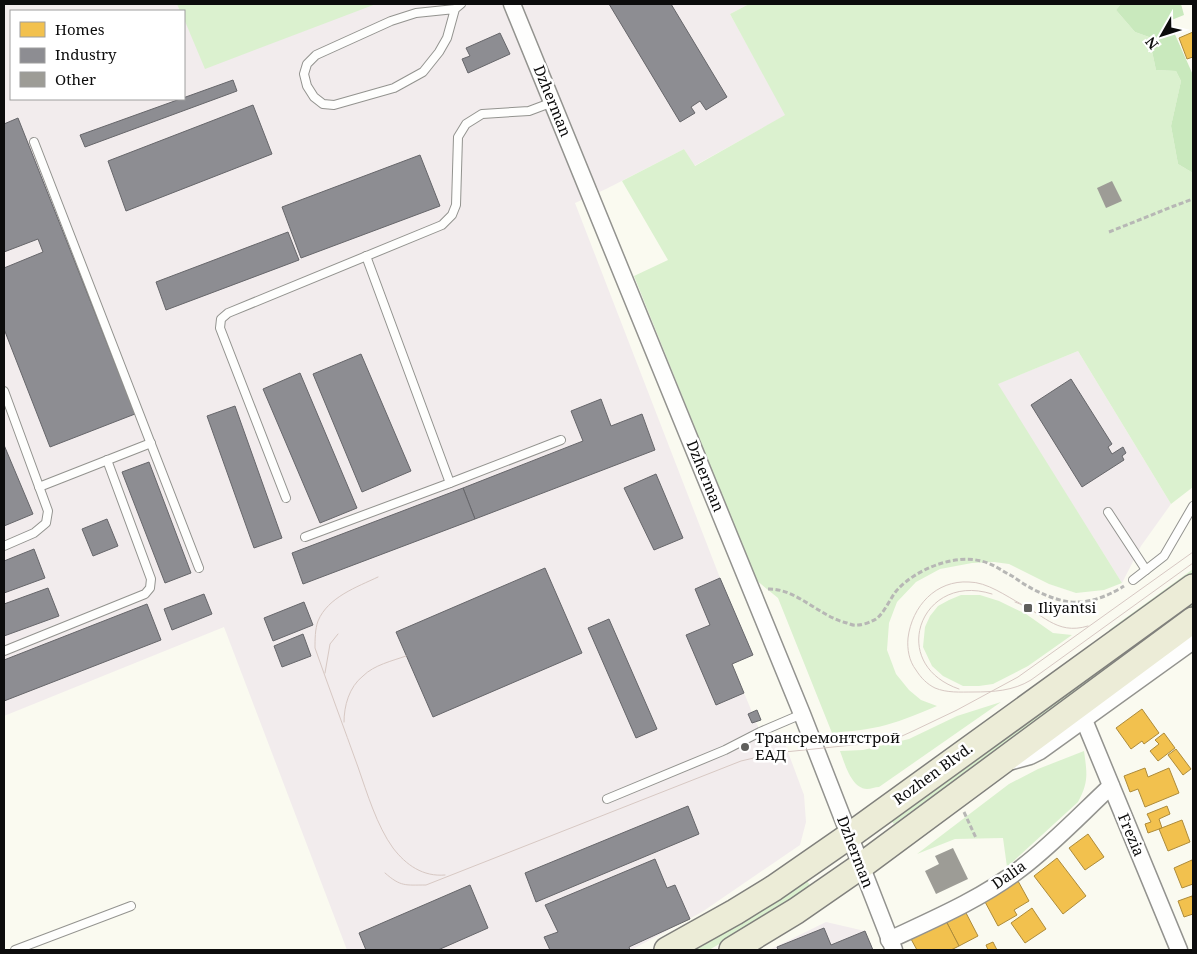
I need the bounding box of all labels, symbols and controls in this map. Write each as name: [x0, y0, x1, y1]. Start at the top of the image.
legend: [10, 10, 185, 100]
north arrow: [1137, 10, 1187, 60]
text: Homes: [55, 19, 105, 39]
text: N: [1141, 33, 1162, 54]
text: Industry: [55, 44, 117, 64]
street label: Dzherman: [530, 62, 576, 140]
text: Other: [55, 69, 96, 89]
street label: Dzherman: [683, 437, 729, 515]
place label: Iliyantsi: [1038, 597, 1097, 617]
marker: Iliyantsi: [1022, 602, 1034, 614]
place label: Трансремонтстрой ЕАД: [755, 727, 900, 764]
street label: Rozhen Blvd.: [889, 738, 976, 809]
marker: Трансремонтстрой ЕАД: [739, 741, 751, 753]
street label: Frezia: [1114, 810, 1150, 859]
street label: Dzherman: [833, 813, 879, 891]
street label: Dalia: [987, 855, 1029, 893]

